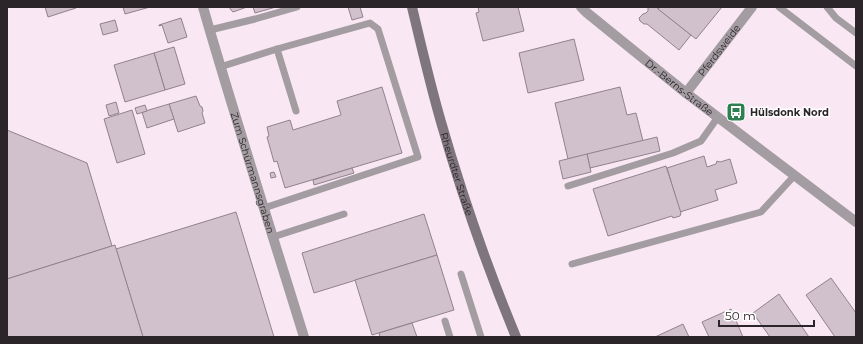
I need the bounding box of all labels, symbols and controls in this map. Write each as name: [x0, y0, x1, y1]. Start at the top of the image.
street label: Pferdsweide: [695, 22, 743, 79]
street label: Dr.-Berns-Straße: [643, 56, 716, 118]
bus stop icon: Hülsdonk Nord: [725, 101, 747, 123]
place label: Hülsdonk Nord: [750, 106, 829, 119]
street label: Zum Schürmannsgraben: [228, 110, 278, 235]
street label: Rheurdter Straße: [438, 131, 476, 217]
scale bar: [719, 302, 814, 328]
text: 50 m: [725, 308, 756, 323]

